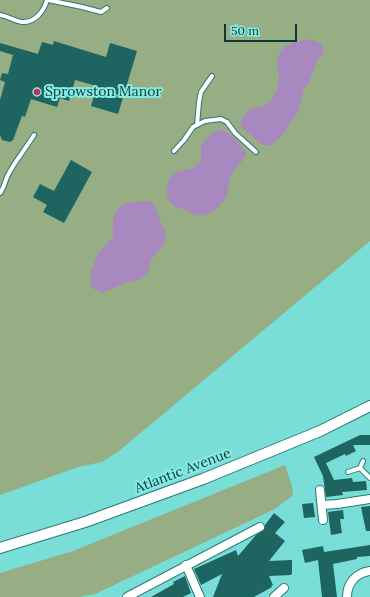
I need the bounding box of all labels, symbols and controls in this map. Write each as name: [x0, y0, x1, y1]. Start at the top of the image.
scale bar: [226, 16, 299, 42]
text: 50 m: [231, 23, 259, 38]
place label: Sprowston Manor: [45, 84, 162, 100]
marker: Sprowston Manor: [32, 87, 42, 97]
street label: Atlantic Avenue: [133, 445, 233, 497]

